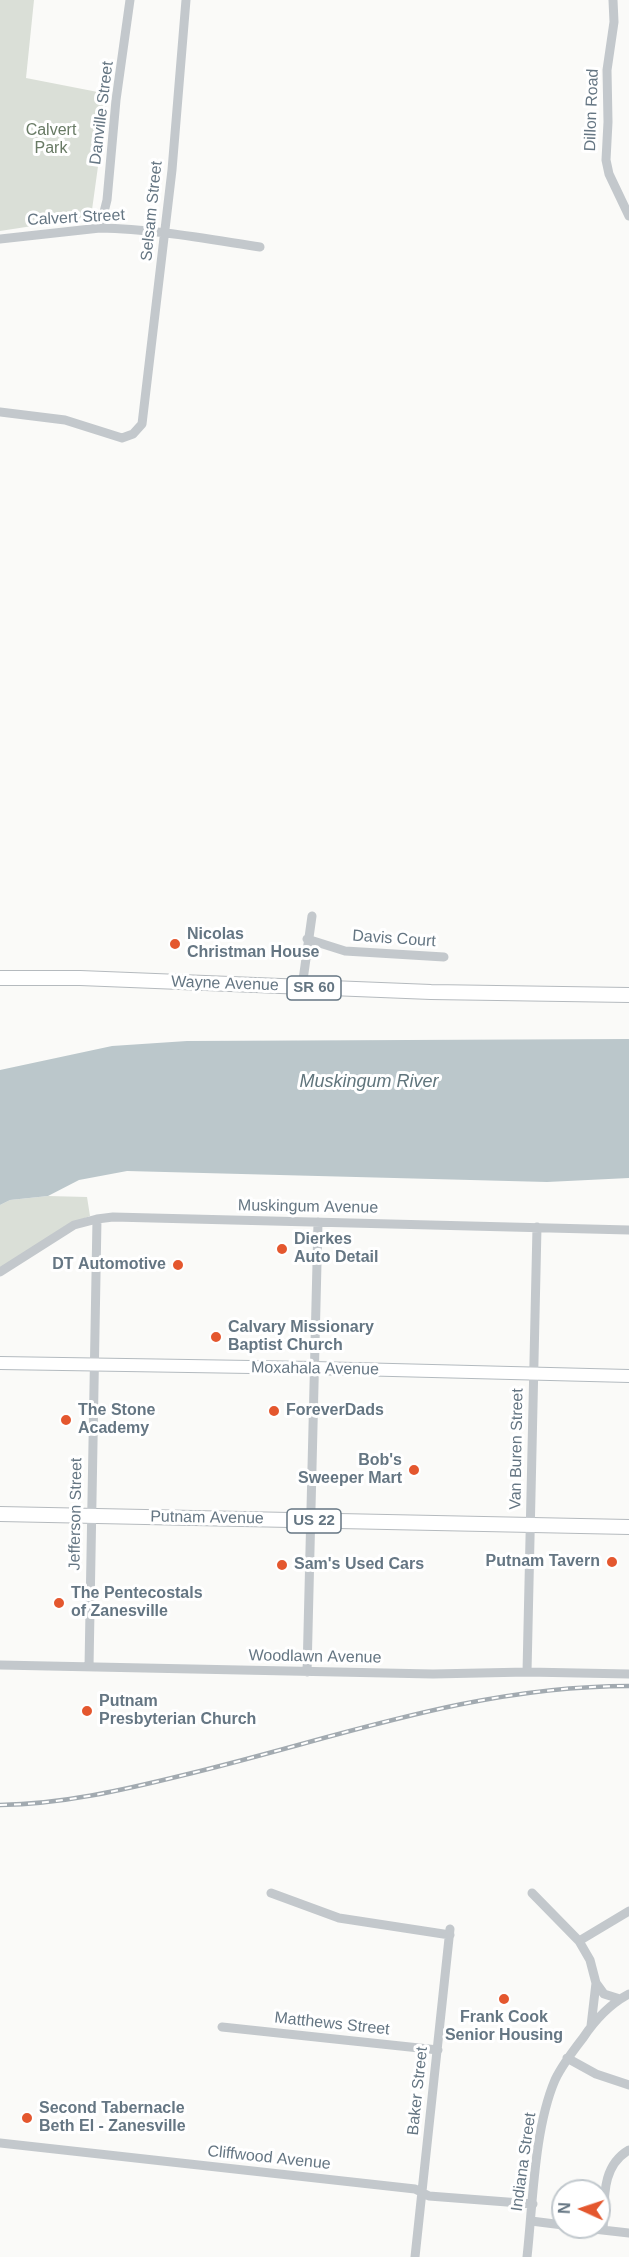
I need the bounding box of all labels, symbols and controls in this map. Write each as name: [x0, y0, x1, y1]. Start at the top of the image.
street label: Danville Street: [86, 60, 118, 166]
street label: Dillon Road: [581, 68, 603, 152]
park label: Calvert Park: [26, 121, 76, 159]
street label: Selsam Street: [137, 160, 167, 262]
street label: Calvert Street: [27, 206, 125, 230]
place label: Nicolas Christman House: [187, 925, 319, 963]
street label: Davis Court: [352, 927, 436, 951]
marker: Nicolas Christman House: [168, 937, 182, 951]
street label: Wayne Avenue: [171, 973, 279, 995]
road number: SR 60: [287, 976, 341, 1000]
water label: Muskingum River: [299, 1071, 439, 1093]
street label: Muskingum Avenue: [238, 1196, 378, 1218]
place label: Dierkes Auto Detail: [294, 1230, 378, 1268]
marker: Dierkes Auto Detail: [275, 1242, 289, 1256]
place label: DT Automotive: [52, 1255, 166, 1275]
marker: DT Automotive: [171, 1258, 185, 1272]
place label: Calvary Missionary Baptist Church: [228, 1318, 374, 1356]
marker: Calvary Missionary Baptist Church: [209, 1330, 223, 1344]
street label: Moxahala Avenue: [251, 1358, 379, 1380]
street label: Van Buren Street: [506, 1388, 528, 1510]
place label: The Stone Academy: [78, 1401, 155, 1439]
place label: ForeverDads: [286, 1401, 384, 1421]
marker: ForeverDads: [267, 1404, 281, 1418]
marker: The Stone Academy: [59, 1413, 73, 1427]
place label: Bob's Sweeper Mart: [298, 1451, 402, 1489]
street label: Jefferson Street: [65, 1458, 87, 1570]
marker: Bob's Sweeper Mart: [407, 1463, 421, 1477]
street label: Putnam Avenue: [150, 1507, 264, 1529]
road number: US 22: [287, 1509, 341, 1533]
place label: Putnam Tavern: [486, 1552, 600, 1572]
place label: Sam's Used Cars: [294, 1555, 424, 1575]
marker: Putnam Tavern: [605, 1555, 619, 1569]
marker: Sam's Used Cars: [275, 1558, 289, 1572]
place label: The Pentecostals of Zanesville: [71, 1584, 203, 1622]
marker: The Pentecostals of Zanesville: [52, 1596, 66, 1610]
street label: Woodlawn Avenue: [248, 1646, 382, 1668]
place label: Putnam Presbyterian Church: [99, 1692, 256, 1730]
marker: Putnam Presbyterian Church: [80, 1704, 94, 1718]
marker: Frank Cook Senior Housing: [497, 1992, 511, 2006]
street label: Matthews Street: [274, 2008, 390, 2040]
place label: Frank Cook Senior Housing: [445, 2008, 563, 2046]
street label: Baker Street: [404, 2046, 432, 2136]
place label: Second Tabernacle Beth El - Zanesville: [39, 2099, 186, 2137]
marker: Second Tabernacle Beth El - Zanesville: [20, 2111, 34, 2125]
street label: Indiana Street: [508, 2111, 540, 2213]
street label: Cliffwood Avenue: [206, 2142, 332, 2174]
north arrow: [551, 2179, 611, 2239]
text: N: [556, 2202, 573, 2214]

